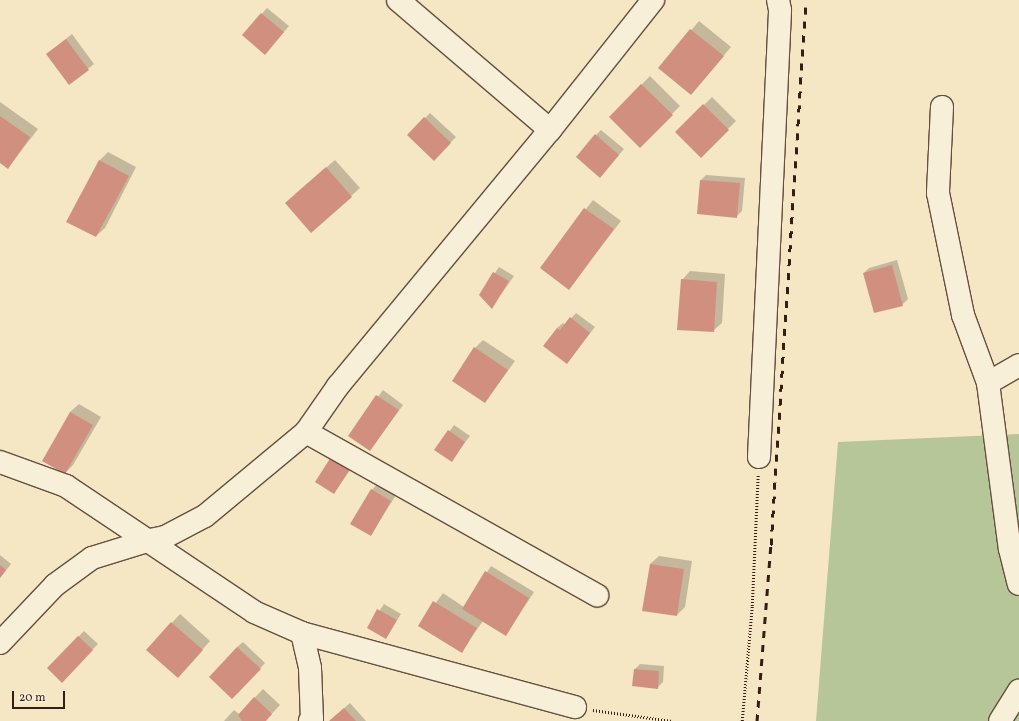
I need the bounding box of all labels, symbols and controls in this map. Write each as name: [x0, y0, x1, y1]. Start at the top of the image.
scale bar: [14, 683, 67, 709]
text: 20 m: [19, 690, 46, 706]

